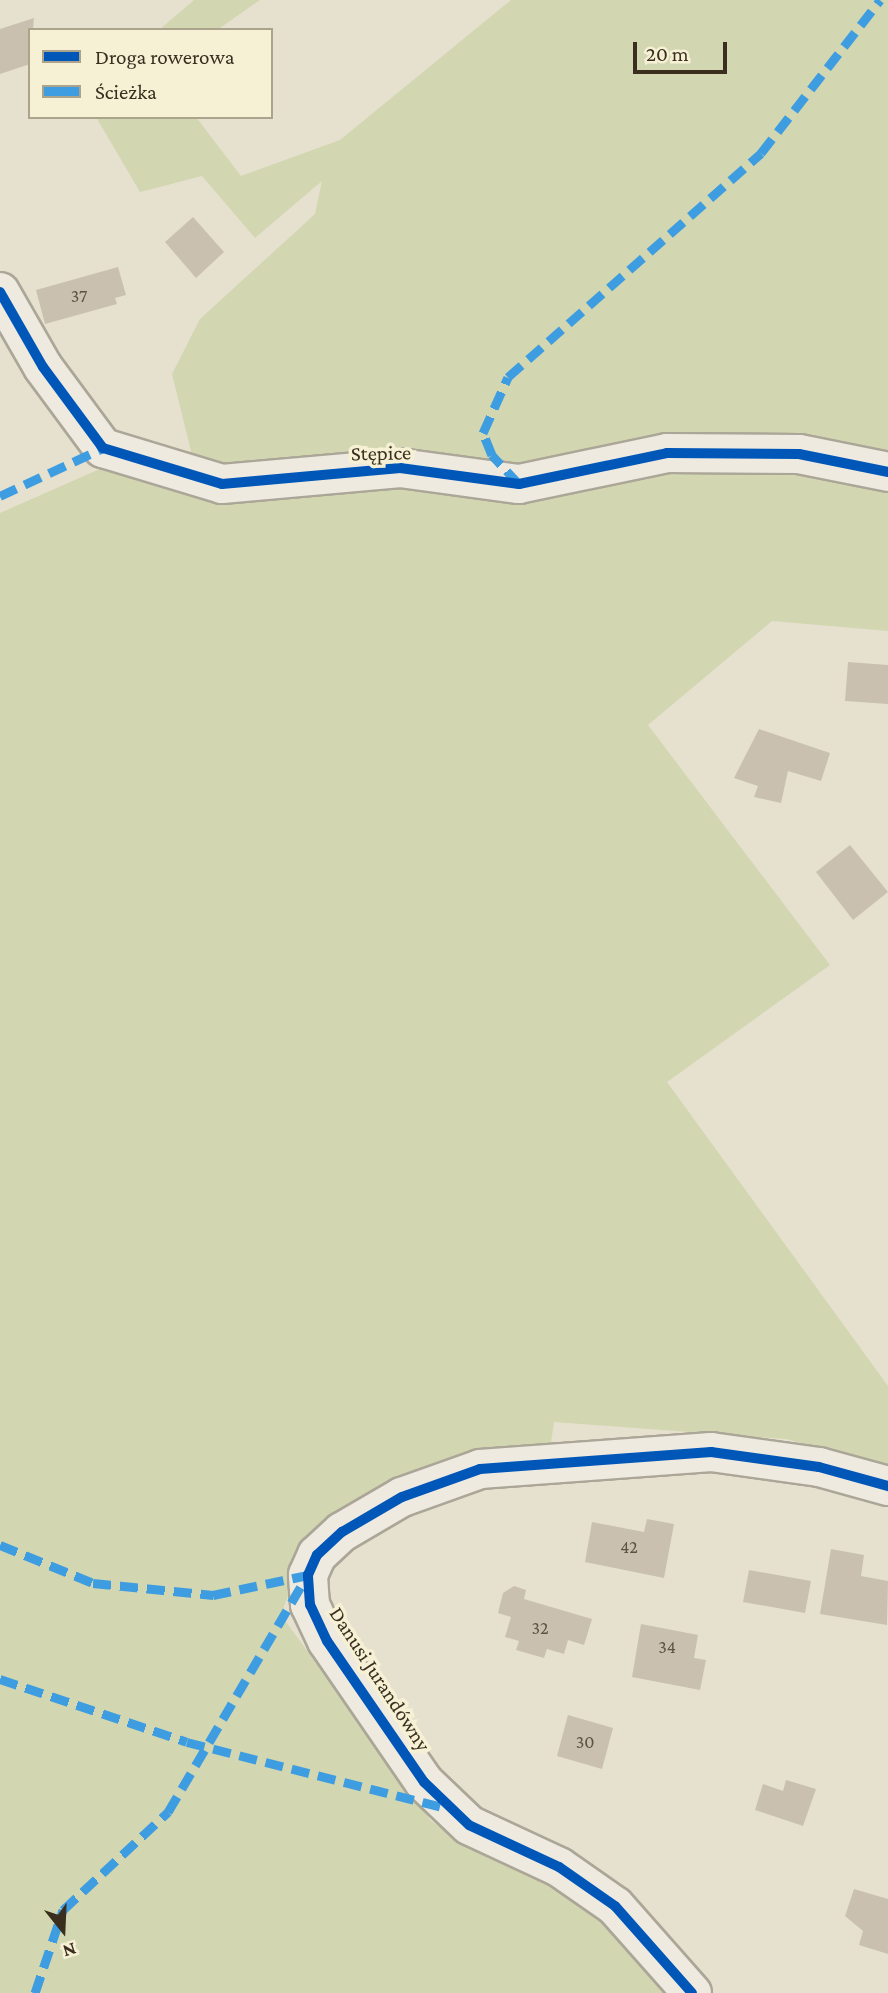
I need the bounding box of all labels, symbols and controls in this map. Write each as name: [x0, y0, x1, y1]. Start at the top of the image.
legend: [28, 28, 273, 119]
scale bar: [636, 28, 730, 72]
text: 20 m: [646, 42, 689, 66]
text: Droga rowerowa: [95, 45, 234, 69]
text: Ścieżka: [95, 80, 157, 104]
house number: 37: [71, 285, 87, 307]
street label: Stępice: [351, 440, 411, 466]
house number: 42: [620, 1536, 638, 1558]
street label: Danusi Jurandówny: [324, 1602, 436, 1756]
house number: 32: [531, 1617, 549, 1639]
house number: 34: [658, 1636, 676, 1658]
house number: 30: [576, 1731, 594, 1753]
north arrow: [28, 1895, 98, 1965]
text: N: [60, 1938, 79, 1962]

